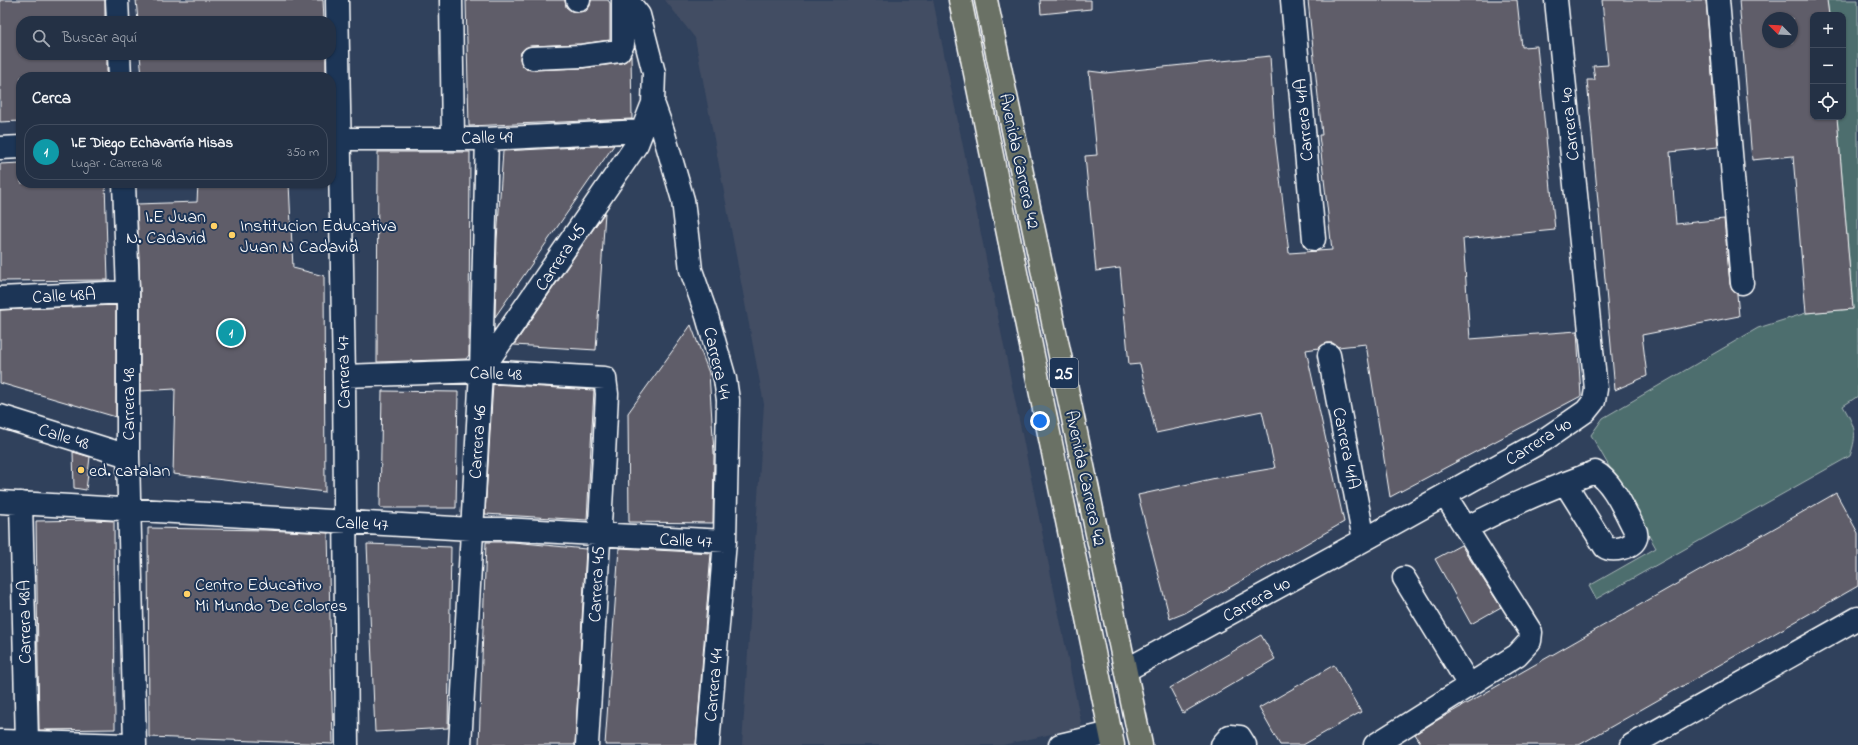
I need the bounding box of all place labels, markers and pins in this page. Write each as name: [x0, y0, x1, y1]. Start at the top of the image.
place label: I.E Juan N. Cadavid: [126, 205, 206, 252]
place label: Institucion Educativa Juan N Cadavid: [240, 214, 397, 261]
marker: I.E Juan N. Cadavid: [209, 221, 219, 231]
marker: Institucion Educativa Juan N Cadavid: [227, 230, 237, 240]
pin: 1: [218, 318, 244, 348]
place label: ed. catalan: [89, 459, 171, 485]
marker: ed. catalan: [76, 465, 86, 475]
place label: Centro Educativo Mi Mundo De Colores: [195, 573, 347, 620]
marker: Centro Educativo Mi Mundo De Colores: [182, 589, 192, 599]

